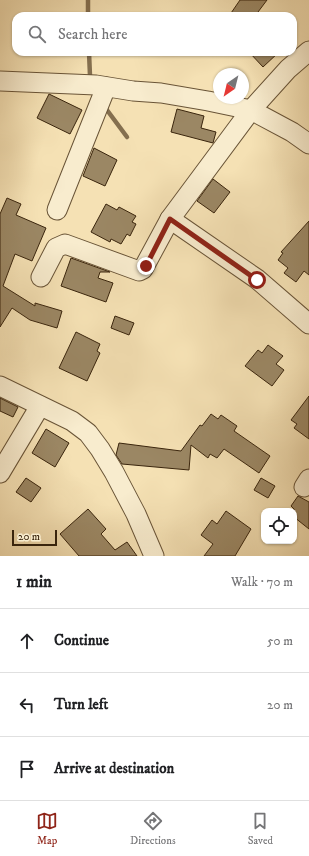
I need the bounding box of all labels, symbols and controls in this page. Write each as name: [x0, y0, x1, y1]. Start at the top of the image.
search box: [12, 12, 297, 56]
icon: search: [26, 23, 48, 45]
text: Search here: [58, 25, 127, 44]
north arrow: [213, 68, 249, 104]
route end: [137, 257, 155, 275]
route start: [248, 271, 266, 289]
map controls: [261, 508, 297, 544]
button: locate: [261, 508, 297, 544]
scale bar: [12, 528, 57, 547]
text: 20 m: [18, 530, 40, 544]
text: 1 min: [16, 571, 52, 593]
text: Walk · 70 m: [231, 574, 293, 590]
icon: ahead: [16, 630, 38, 652]
text: Continue: [54, 631, 109, 650]
text: 50 m: [267, 633, 293, 649]
icon: left: [16, 694, 38, 716]
text: Turn left: [54, 695, 108, 714]
text: 20 m: [267, 697, 293, 713]
icon: arrive: [16, 758, 38, 780]
text: Arrive at destination: [54, 759, 174, 778]
tab: Map: [36, 810, 58, 848]
tab: Directions: [130, 810, 176, 848]
tab: Saved: [248, 810, 273, 848]

